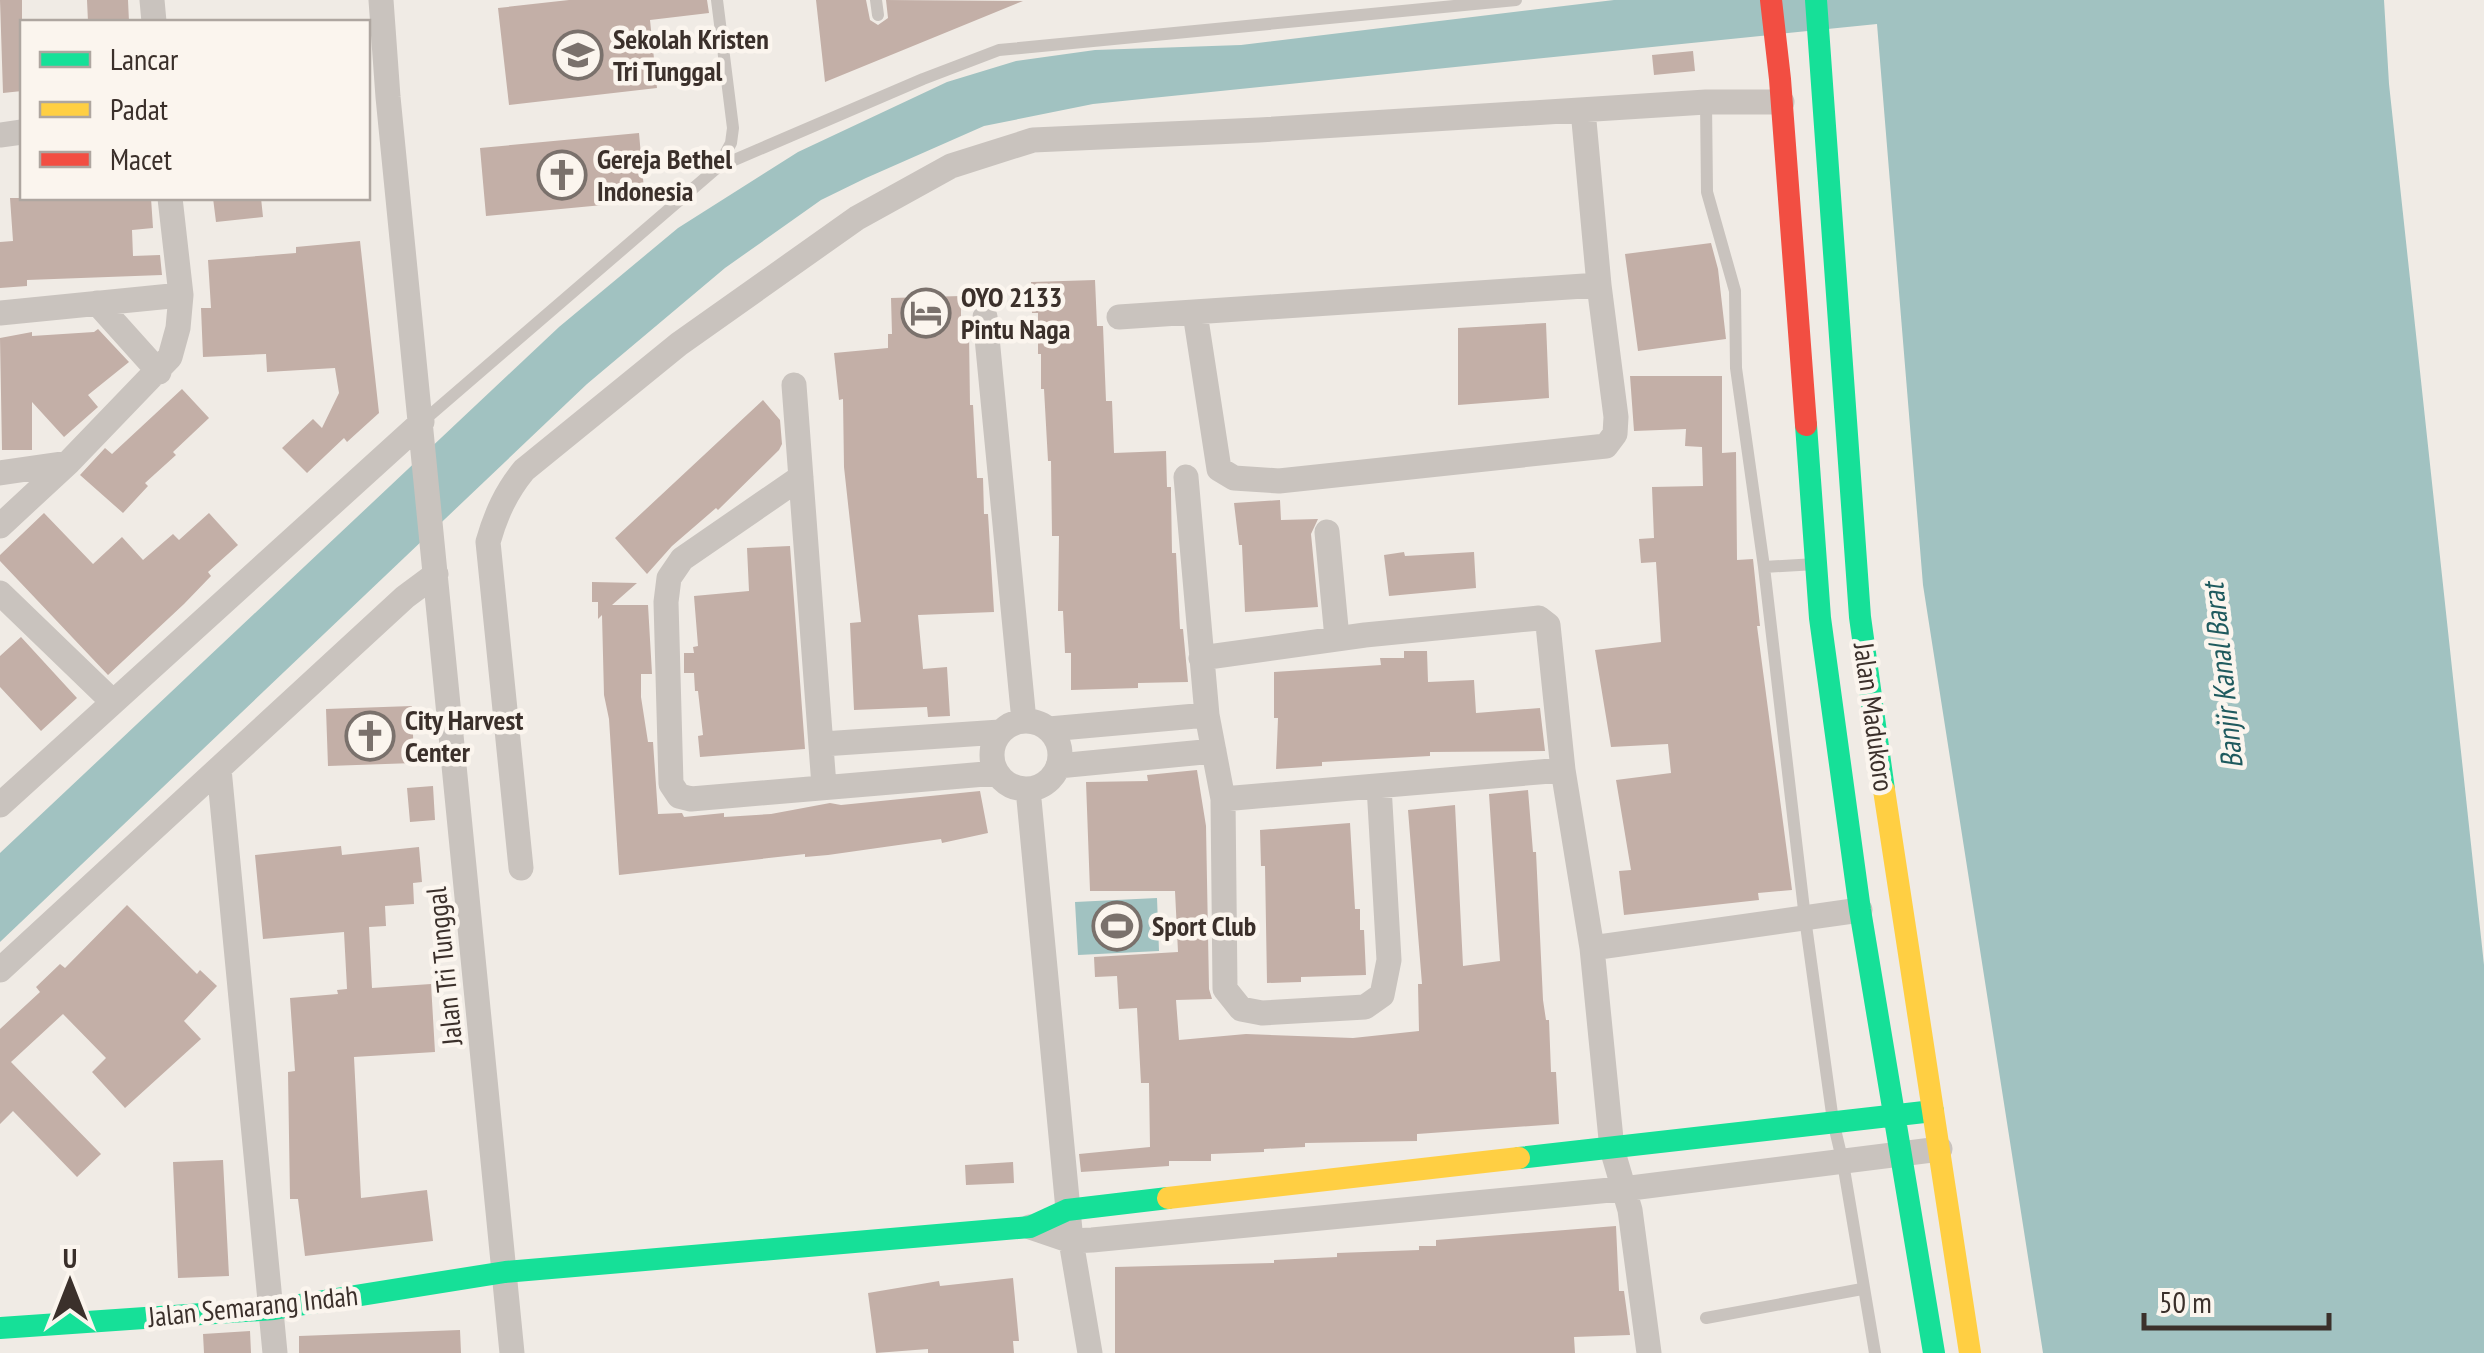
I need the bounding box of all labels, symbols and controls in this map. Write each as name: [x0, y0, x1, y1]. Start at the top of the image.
legend: [20, 20, 370, 200]
place label: Sekolah Kristen Tri Tunggal: [613, 20, 769, 89]
school or university icon: Sekolah Kristen Tri Tunggal: [552, 29, 604, 81]
text: Lancar: [110, 39, 179, 78]
text: Padat: [110, 89, 169, 128]
text: Macet: [110, 139, 173, 178]
place label: Gereja Bethel Indonesia: [597, 140, 732, 209]
church icon: Gereja Bethel Indonesia: [536, 149, 588, 201]
place label: OYO 2133 Pintu Naga: [961, 278, 1070, 347]
hotel icon: OYO 2133 Pintu Naga: [900, 287, 952, 339]
water label: Banjir Kanal Barat: [2192, 578, 2251, 771]
street label: Jalan Madukoro: [1846, 639, 1903, 794]
place label: City Harvest Center: [405, 701, 523, 770]
church icon: City Harvest Center: [344, 710, 396, 762]
street label: Jalan Tri Tunggal: [417, 885, 470, 1048]
sports icon: Sport Club: [1091, 900, 1143, 952]
place label: Sport Club: [1152, 907, 1256, 944]
north arrow: [20, 1233, 120, 1333]
text: U: [63, 1239, 77, 1276]
scale bar: [2144, 1268, 2329, 1330]
street label: Jalan Semarang Indah: [145, 1276, 360, 1335]
text: 50 m: [2159, 1282, 2212, 1321]

